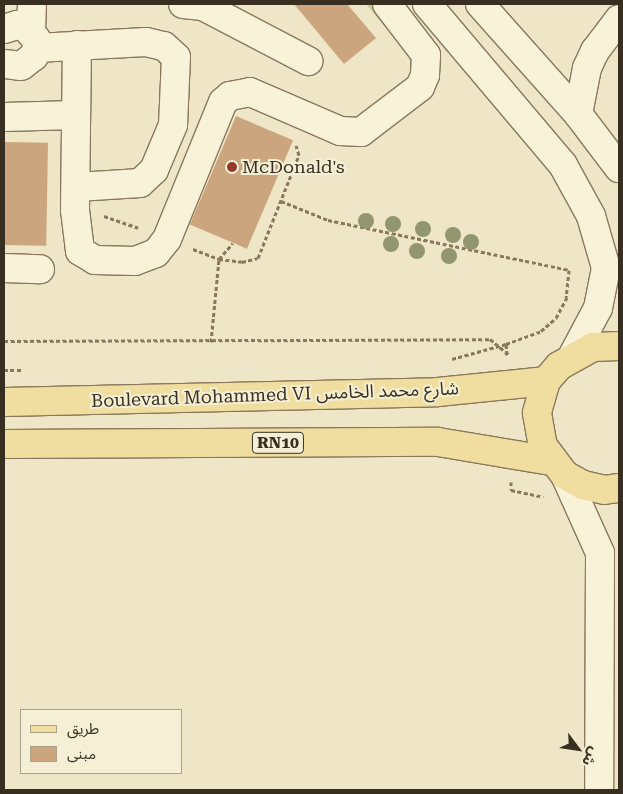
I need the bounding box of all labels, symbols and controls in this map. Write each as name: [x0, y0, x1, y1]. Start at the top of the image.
place label: McDonald's: [242, 156, 345, 178]
marker: McDonald's: [226, 161, 238, 173]
street label: Boulevard Mohammed VI شارع محمد الخامس: [91, 378, 459, 412]
road number: RN10: [252, 429, 304, 456]
legend: [20, 709, 182, 774]
text: طريق: [67, 720, 99, 738]
north arrow: [553, 724, 603, 774]
text: ش: [579, 744, 603, 769]
text: مبنى: [67, 745, 96, 763]

